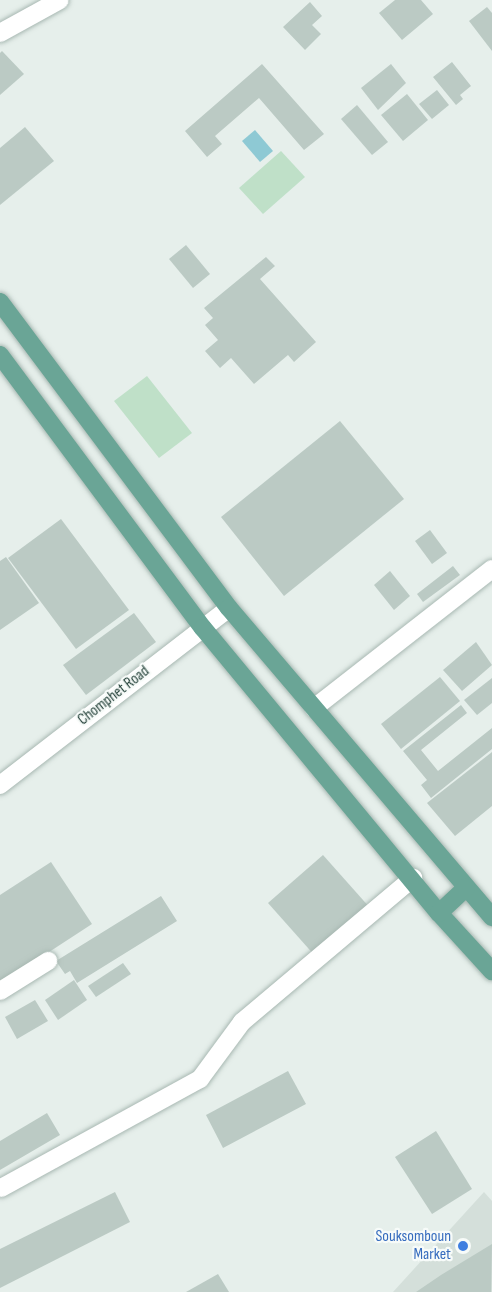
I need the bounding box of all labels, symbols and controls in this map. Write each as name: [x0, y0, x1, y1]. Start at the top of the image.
street label: Chomphet Road: [74, 662, 154, 730]
place label: Souksomboun Market: [375, 1227, 451, 1265]
marker: Souksomboun Market: [456, 1239, 470, 1253]

